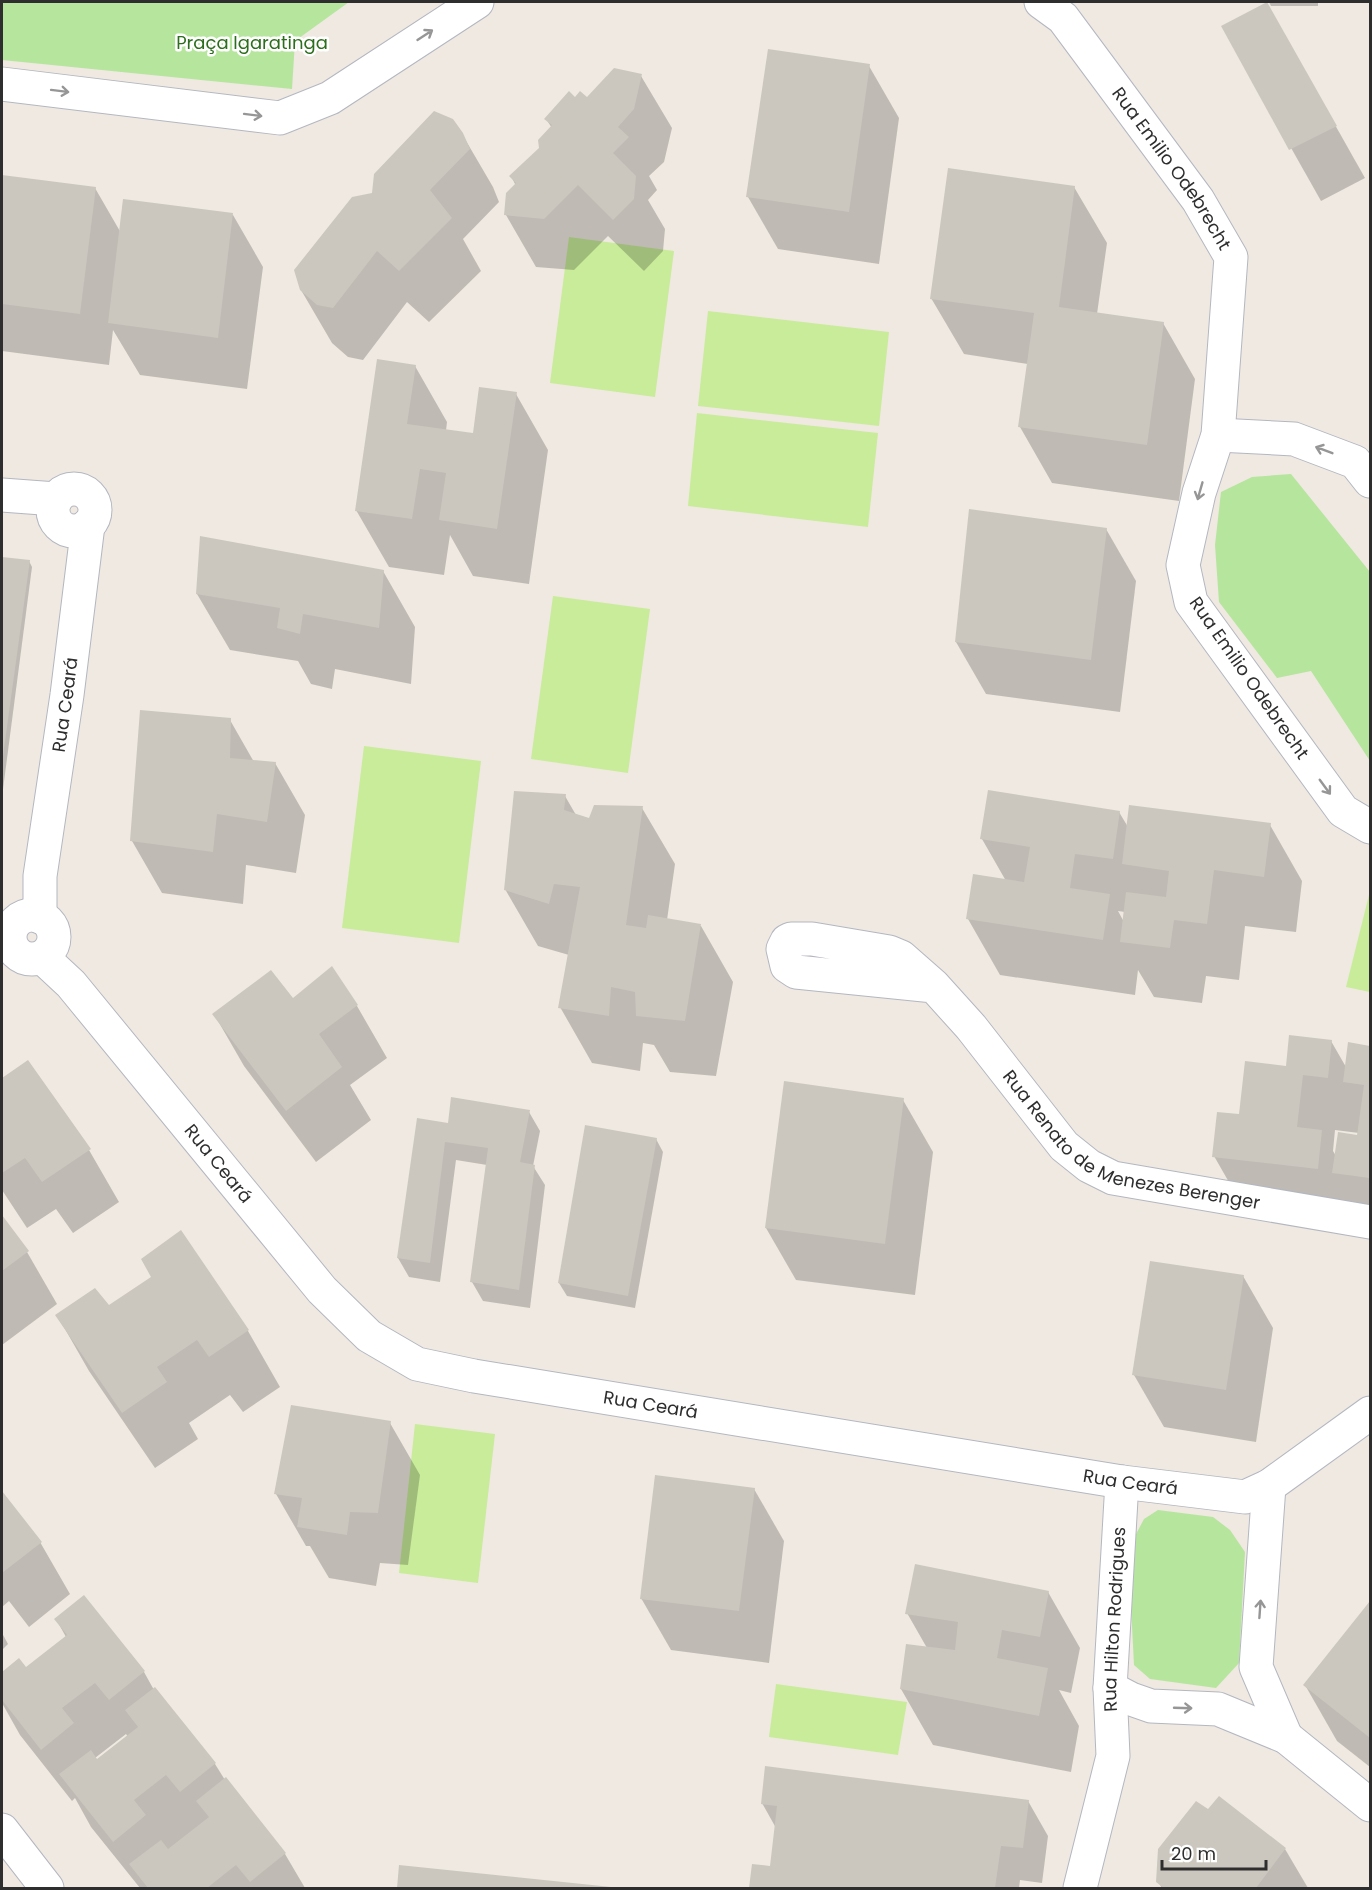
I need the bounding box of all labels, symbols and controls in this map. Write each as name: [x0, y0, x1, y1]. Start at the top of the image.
one-way arrow: [417, 29, 434, 42]
park label: Praça Igaratinga: [176, 30, 328, 55]
street label: Rua Emilio Odebrecht: [1106, 82, 1237, 254]
one-way arrow: [49, 86, 69, 97]
one-way arrow: [243, 109, 263, 120]
one-way arrow: [1315, 444, 1333, 455]
one-way arrow: [1194, 481, 1205, 500]
street label: Rua Emilio Odebrecht: [1184, 591, 1315, 764]
street label: Rua Ceará: [46, 656, 84, 754]
one-way arrow: [1319, 778, 1331, 794]
street label: Rua Renato de Menezes Berenger: [997, 1065, 1262, 1215]
street label: Rua Ceará: [179, 1118, 259, 1208]
street label: Rua Ceará: [602, 1384, 700, 1424]
street label: Rua Ceará: [1081, 1463, 1179, 1501]
street label: Rua Hilton Rodrigues: [1097, 1526, 1131, 1712]
one-way arrow: [1255, 1600, 1266, 1620]
one-way arrow: [1173, 1702, 1192, 1713]
scale bar: [1162, 1833, 1266, 1871]
text: 20 m: [1171, 1841, 1216, 1866]

